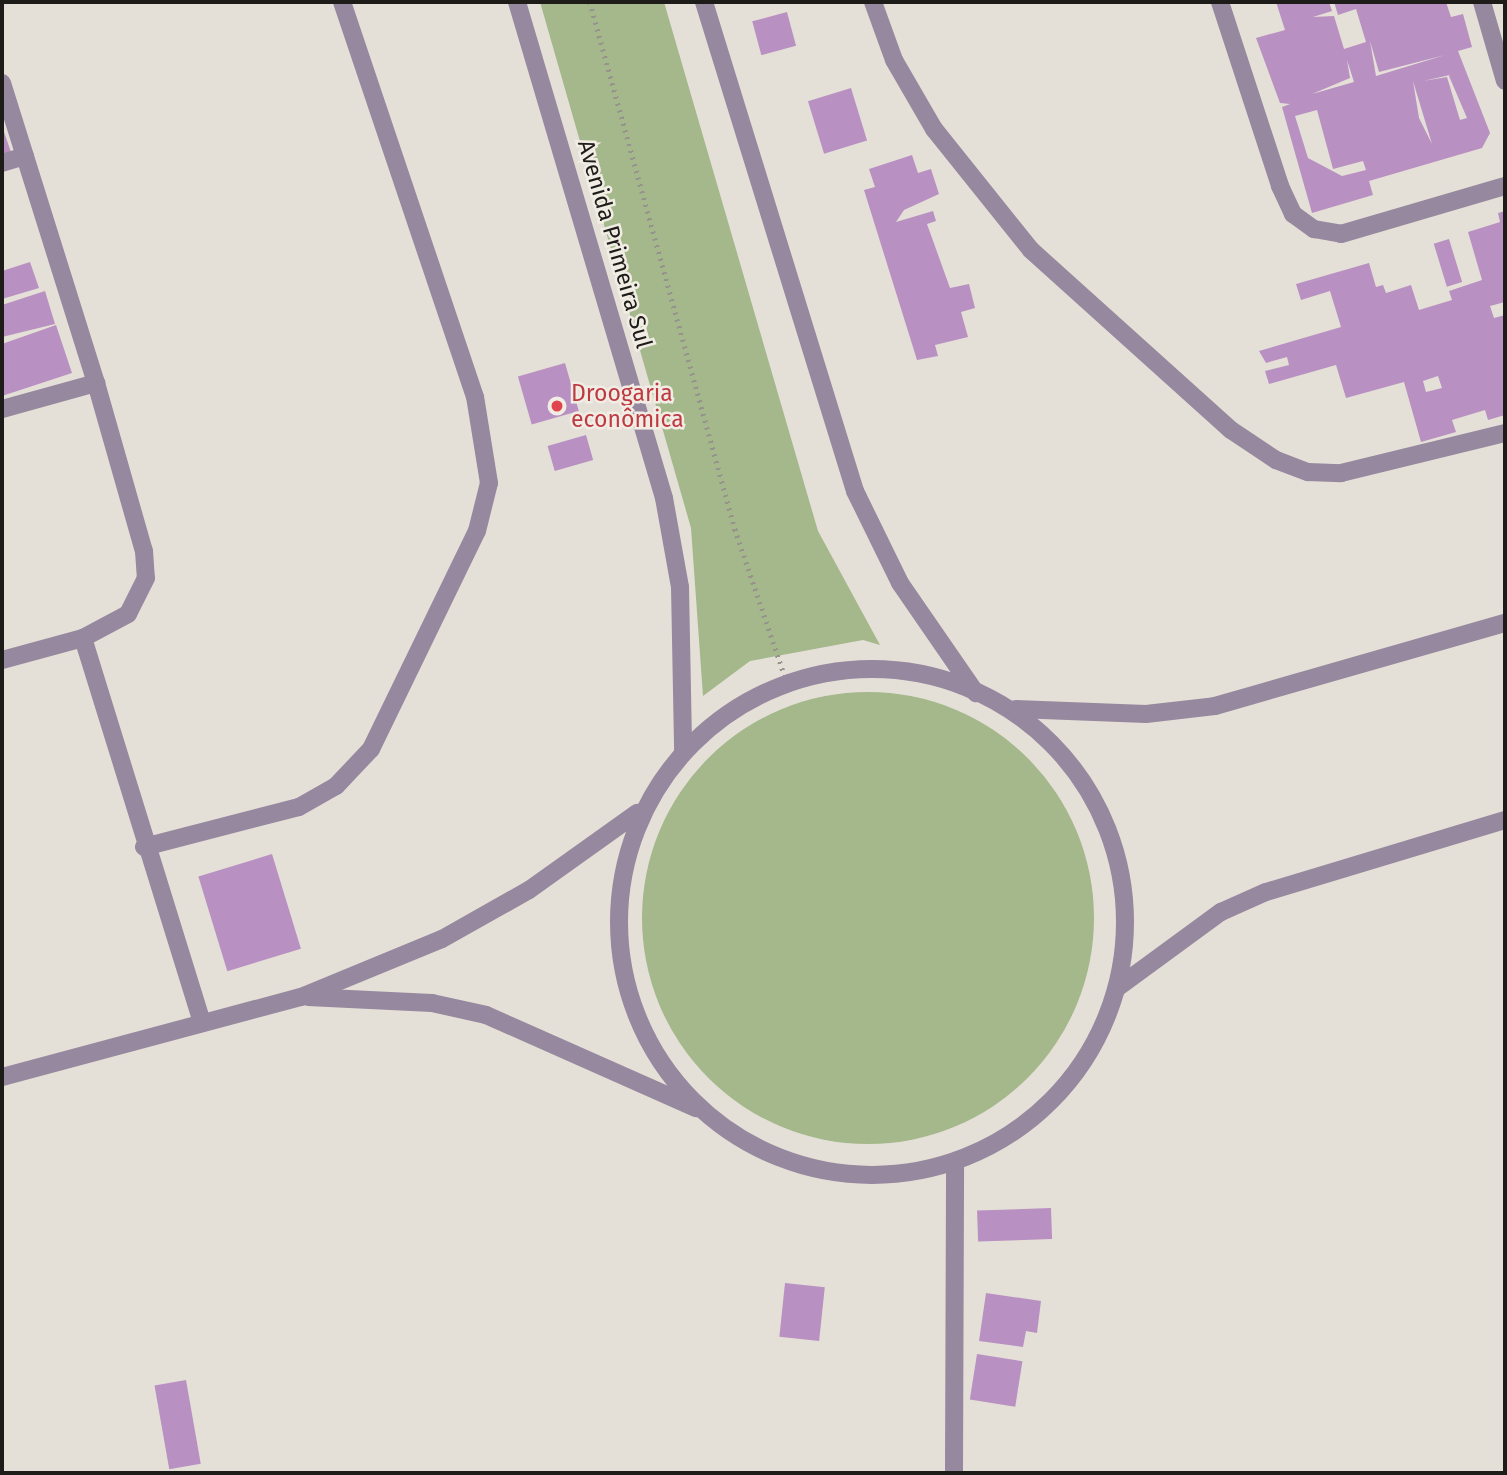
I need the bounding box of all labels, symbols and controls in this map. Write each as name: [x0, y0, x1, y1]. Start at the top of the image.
street label: Avenida Primeira Sul: [572, 137, 658, 351]
place label: Droogaria econômica: [571, 379, 684, 433]
marker: Droogaria econômica: [549, 398, 565, 414]

